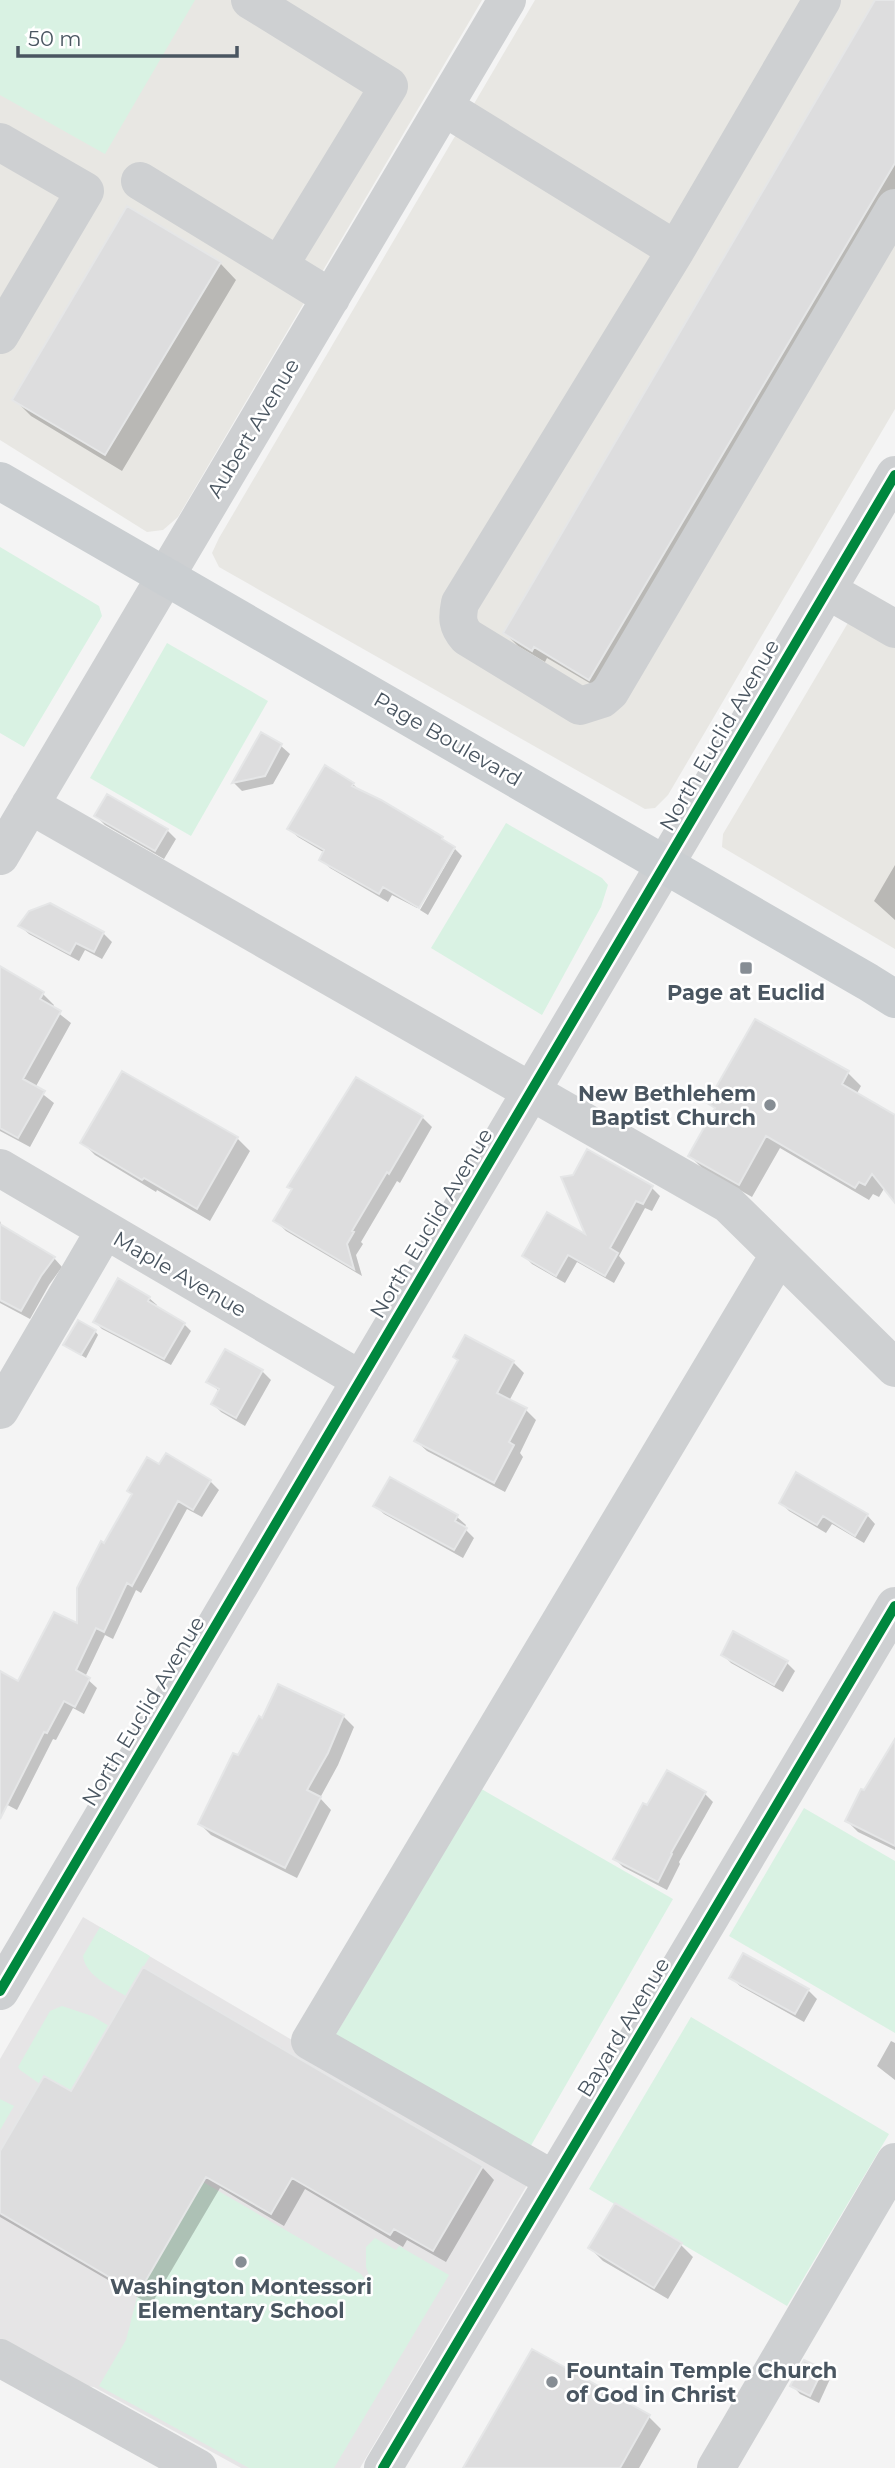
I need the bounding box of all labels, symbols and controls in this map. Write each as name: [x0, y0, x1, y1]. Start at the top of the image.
scale bar: [18, 14, 236, 58]
text: 50 m: [28, 26, 82, 51]
street label: Aubert Avenue: [202, 354, 304, 502]
street label: North Euclid Avenue: [654, 635, 784, 835]
street label: Page Boulevard: [370, 686, 526, 792]
marker: Page at Euclid: [738, 960, 754, 976]
place label: Page at Euclid: [667, 980, 825, 1005]
place label: New Bethlehem Baptist Church: [578, 1081, 756, 1130]
marker: New Bethlehem Baptist Church: [762, 1097, 778, 1113]
street label: North Euclid Avenue: [364, 1123, 498, 1323]
street label: Maple Avenue: [109, 1226, 251, 1322]
street label: North Euclid Avenue: [76, 1611, 210, 1811]
street label: Bayard Avenue: [572, 1953, 674, 2101]
marker: Washington Montessori Elementary School: [233, 2254, 249, 2270]
place label: Washington Montessori Elementary School: [110, 2274, 372, 2323]
place label: Fountain Temple Church of God in Christ: [566, 2358, 837, 2407]
marker: Fountain Temple Church of God in Christ: [544, 2374, 560, 2390]

